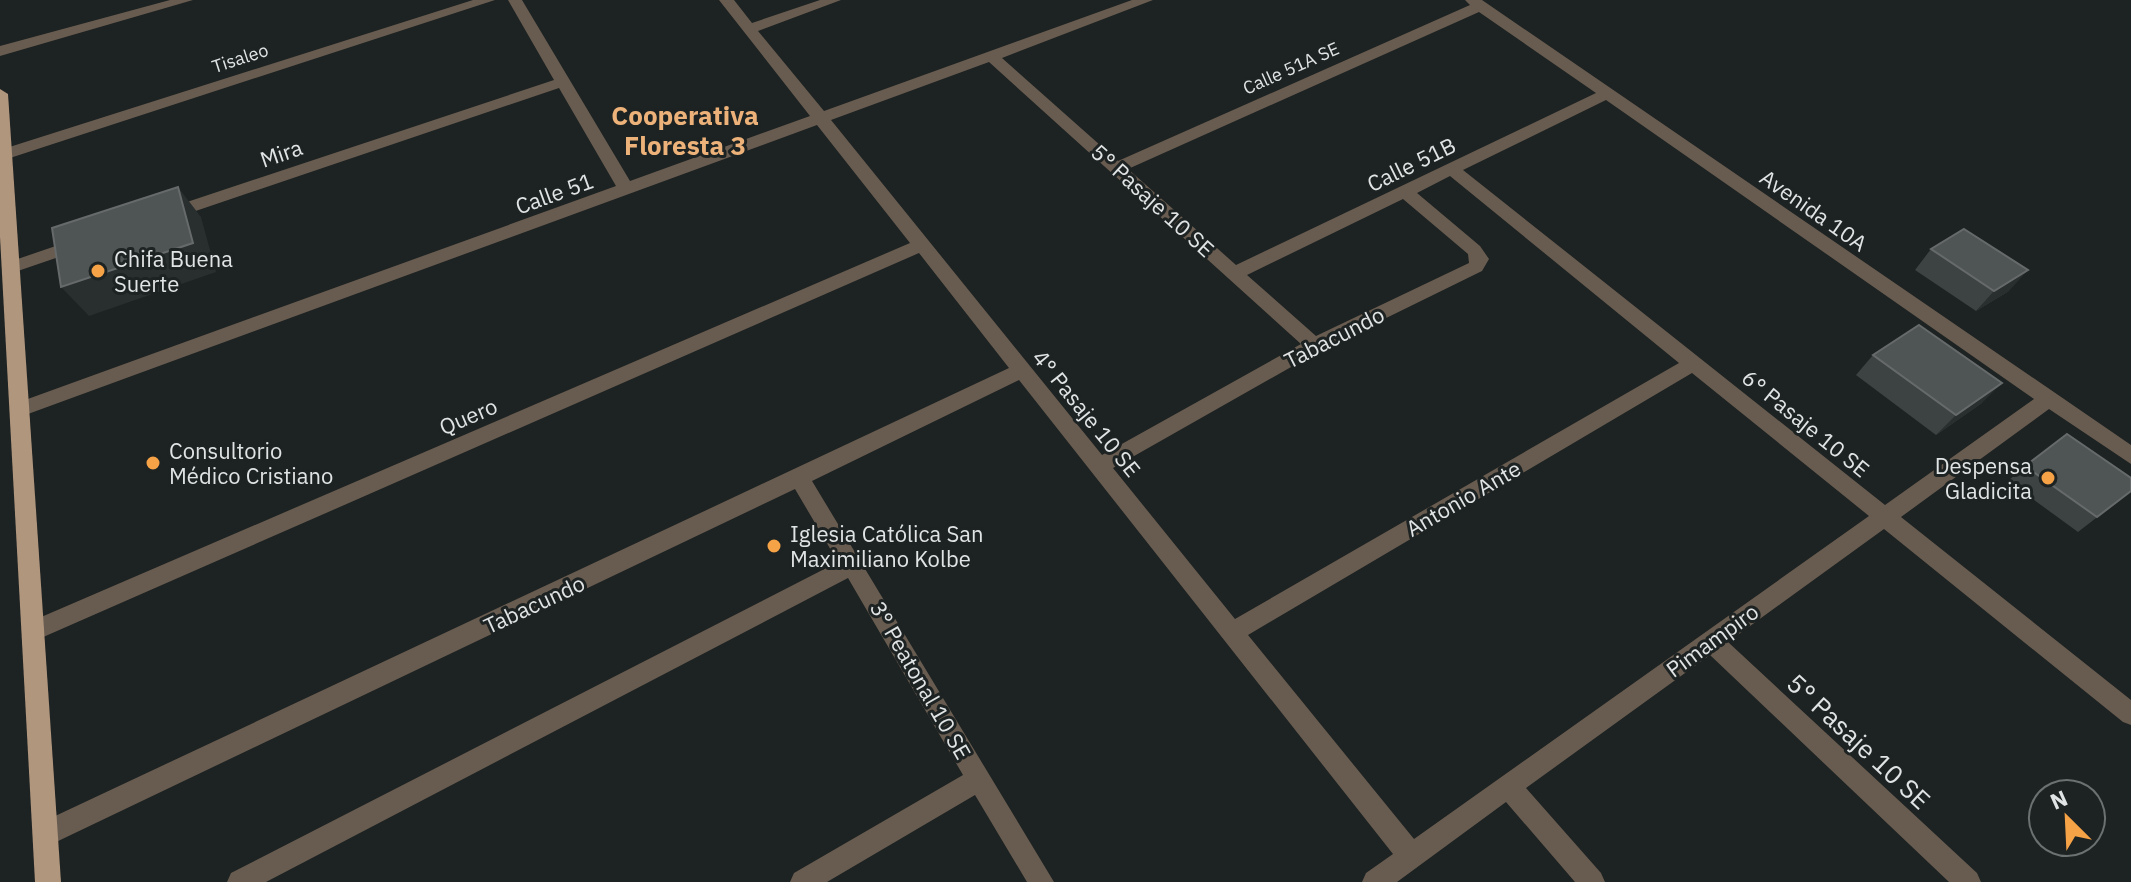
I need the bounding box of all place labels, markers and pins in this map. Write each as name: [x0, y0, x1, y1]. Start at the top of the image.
place label: Chifa Buena Suerte: [114, 244, 233, 298]
marker: Chifa Buena Suerte: [89, 262, 107, 280]
place label: Consultorio Médico Cristiano: [169, 436, 333, 490]
place label: Despensa Gladicita: [1935, 451, 2032, 505]
marker: Consultorio Médico Cristiano: [144, 454, 162, 472]
marker: Despensa Gladicita: [2039, 469, 2057, 487]
place label: Iglesia Católica San Maximiliano Kolbe: [790, 519, 984, 573]
marker: Iglesia Católica San Maximiliano Kolbe: [765, 537, 783, 555]

